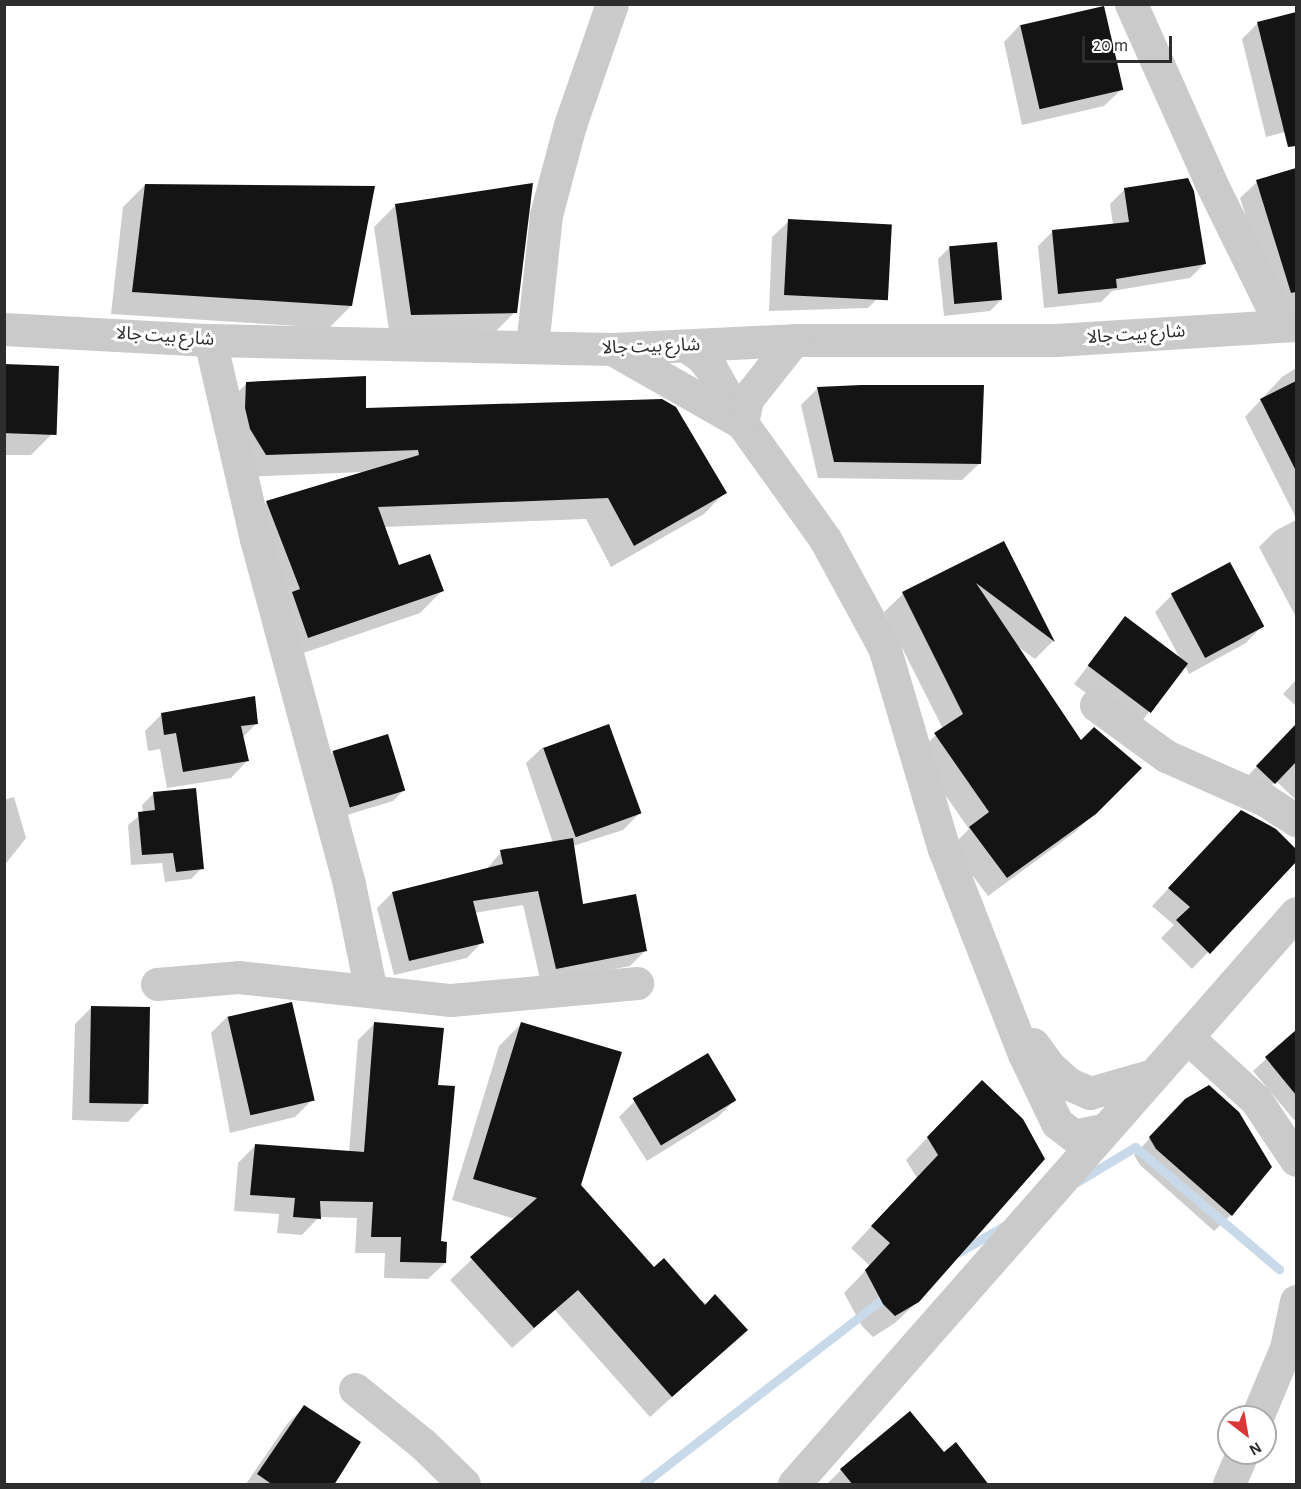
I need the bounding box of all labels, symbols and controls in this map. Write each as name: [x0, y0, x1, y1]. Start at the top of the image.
scale bar: [1085, 24, 1175, 62]
text: 20 m: [1093, 37, 1128, 55]
street label: شارع بيت جالا: [1086, 321, 1186, 349]
street label: شارع بيت جالا: [115, 323, 215, 351]
street label: شارع بيت جالا: [601, 334, 701, 360]
north arrow: [1217, 1405, 1277, 1465]
text: N: [1246, 1439, 1264, 1458]

